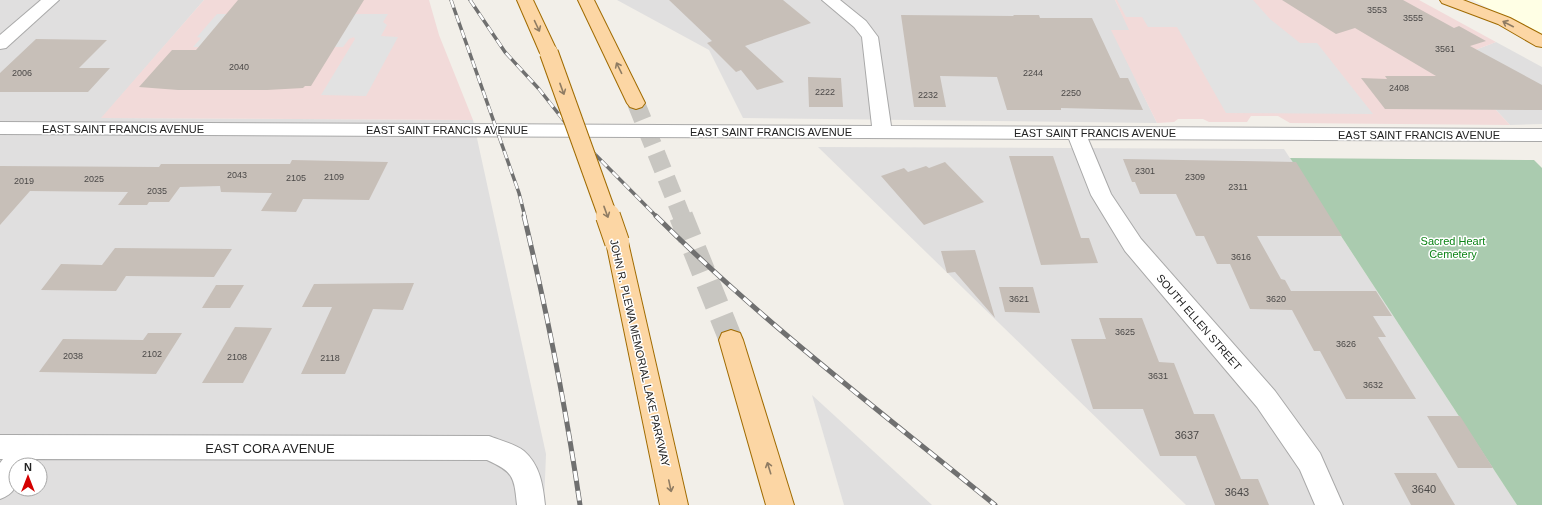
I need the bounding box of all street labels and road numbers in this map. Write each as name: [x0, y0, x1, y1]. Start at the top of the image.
street label: EAST SAINT FRANCIS AVENUE: [42, 123, 204, 135]
street label: EAST SAINT FRANCIS AVENUE: [366, 124, 528, 136]
street label: EAST SAINT FRANCIS AVENUE: [690, 126, 852, 138]
street label: EAST SAINT FRANCIS AVENUE: [1014, 127, 1176, 139]
street label: EAST SAINT FRANCIS AVENUE: [1338, 129, 1500, 141]
street label: JOHN R. PLEWA MEMORIAL LAKE PARKWAY: [608, 238, 672, 469]
street label: SOUTH ELLEN STREET: [1154, 272, 1244, 373]
street label: EAST CORA AVENUE: [205, 441, 335, 456]

